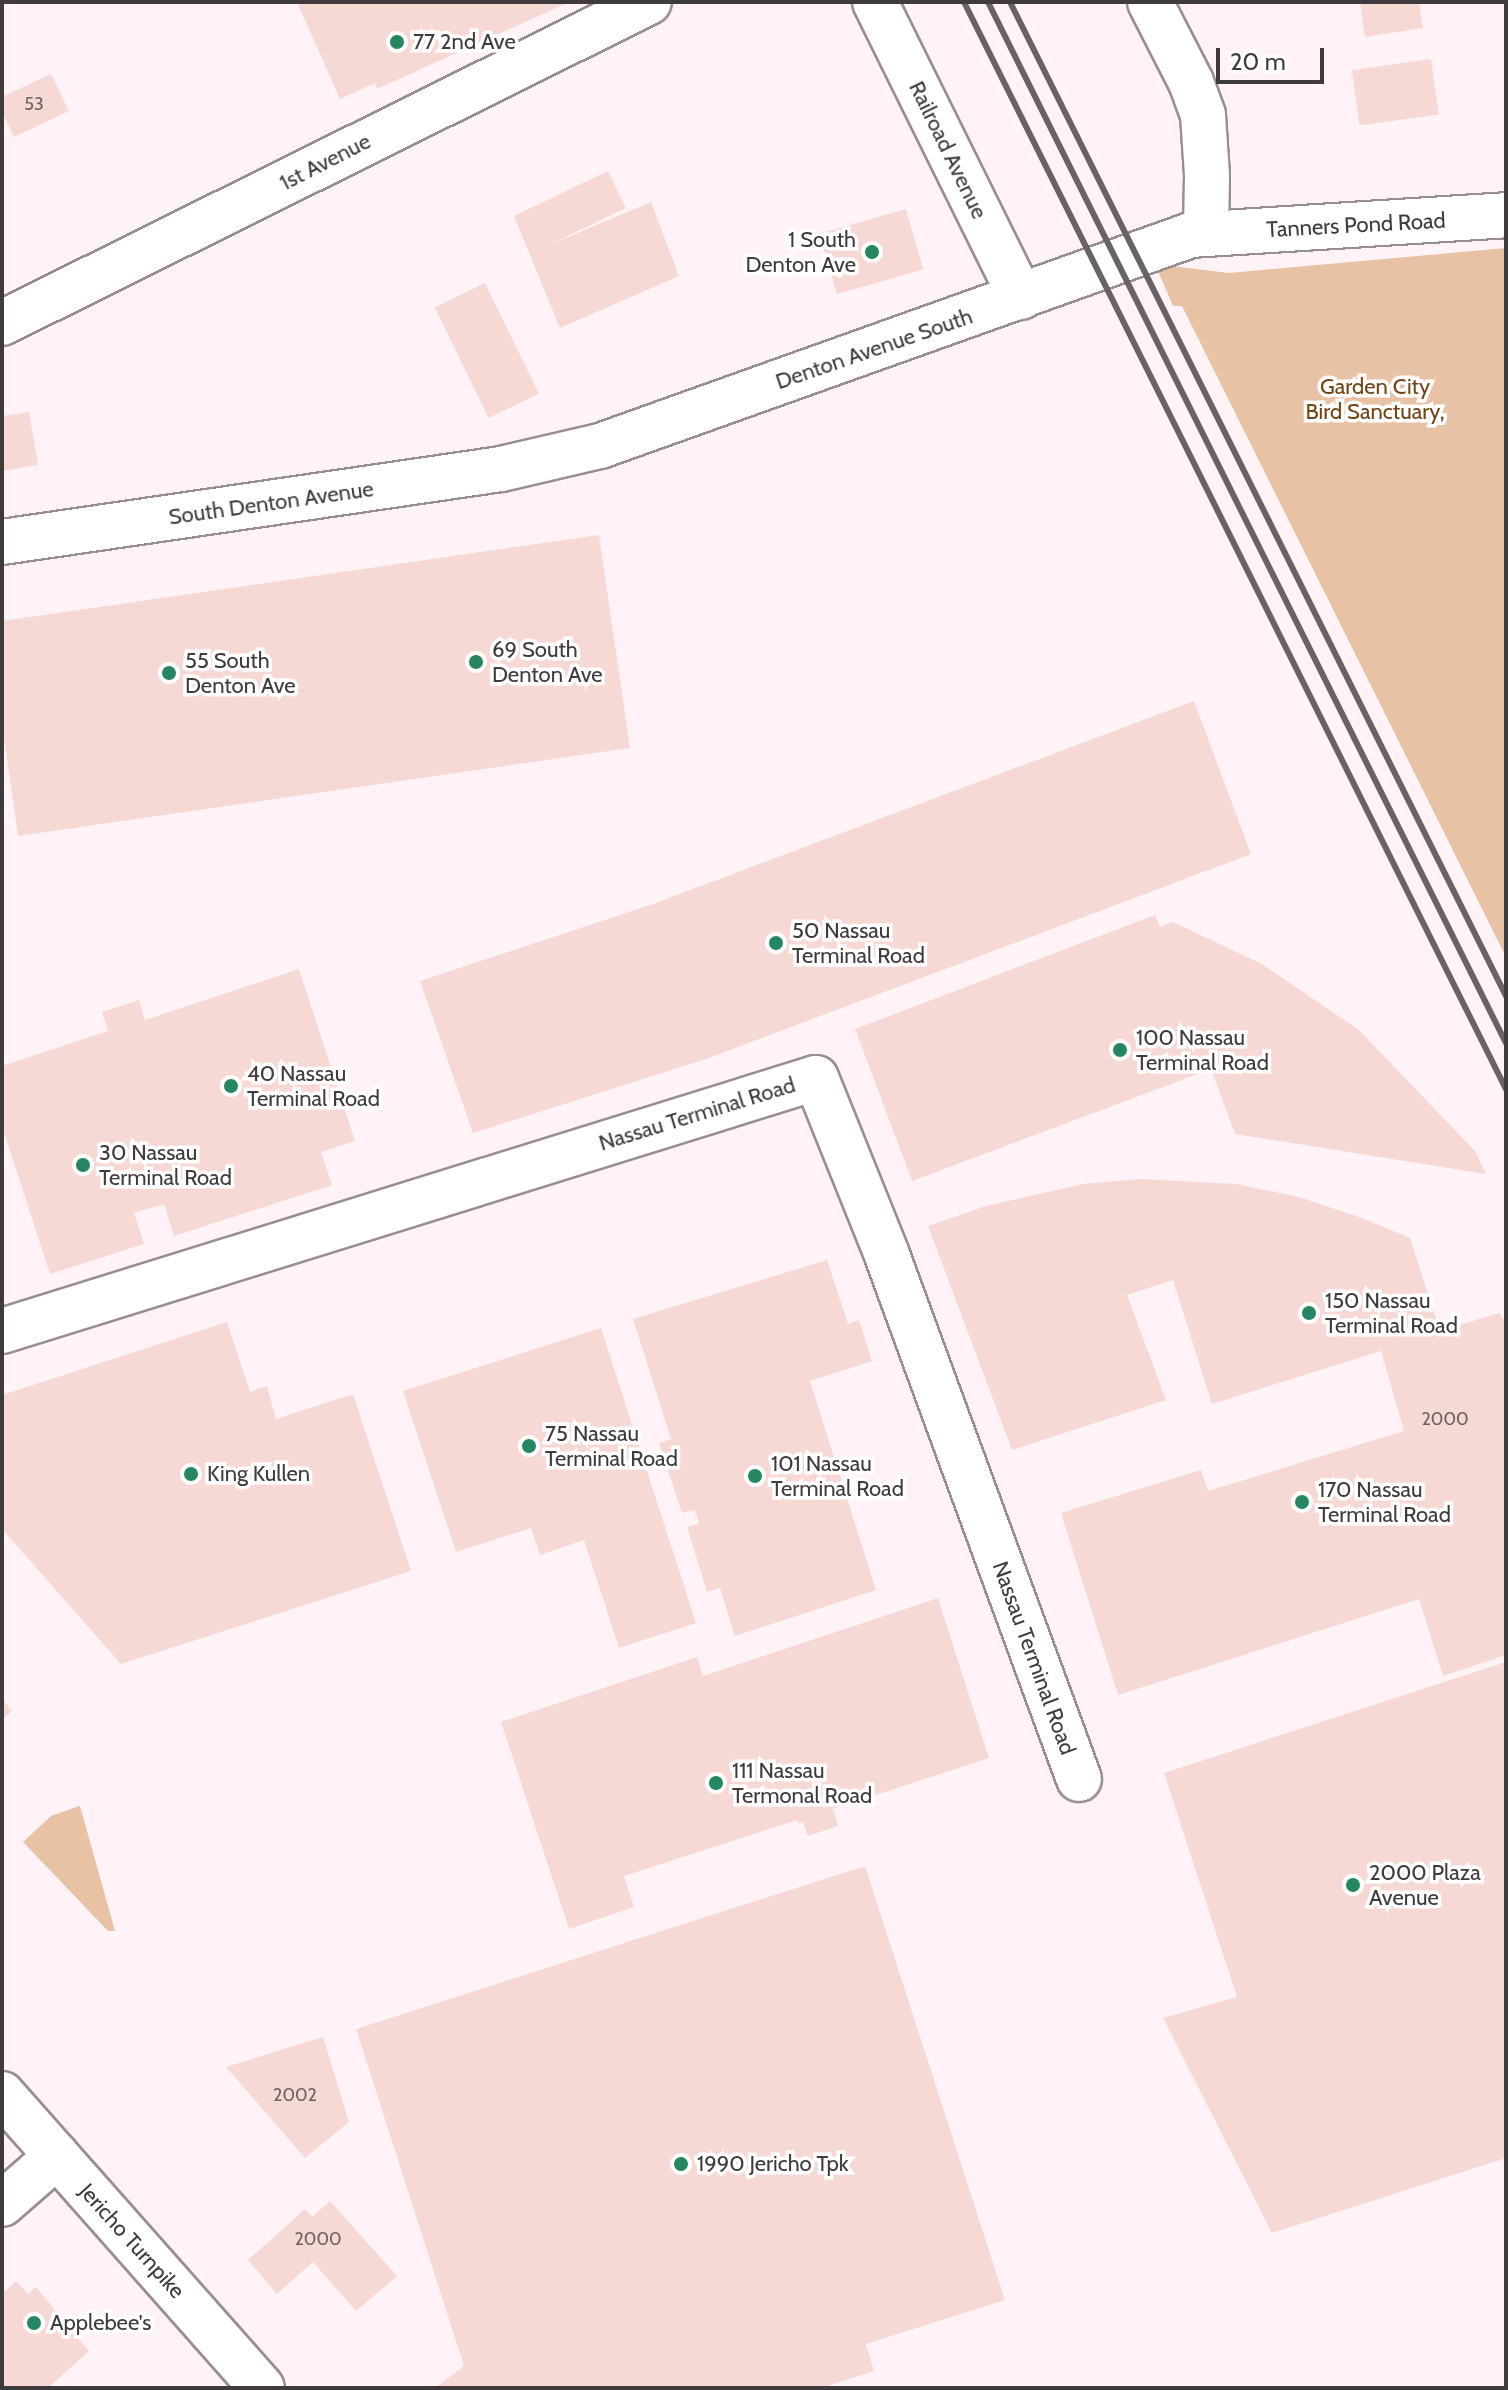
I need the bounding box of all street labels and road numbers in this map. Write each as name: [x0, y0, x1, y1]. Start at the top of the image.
street label: Railroad Avenue: [903, 77, 993, 223]
street label: 1st Avenue: [275, 128, 375, 196]
street label: Tanners Pond Road: [1266, 207, 1446, 243]
street label: Denton Avenue South: [772, 303, 976, 395]
street label: South Denton Avenue: [167, 476, 375, 530]
street label: Nassau Terminal Road: [596, 1072, 798, 1156]
street label: Nassau Terminal Road: [987, 1558, 1081, 1758]
street label: Jericho Turnpike: [74, 2178, 190, 2304]

